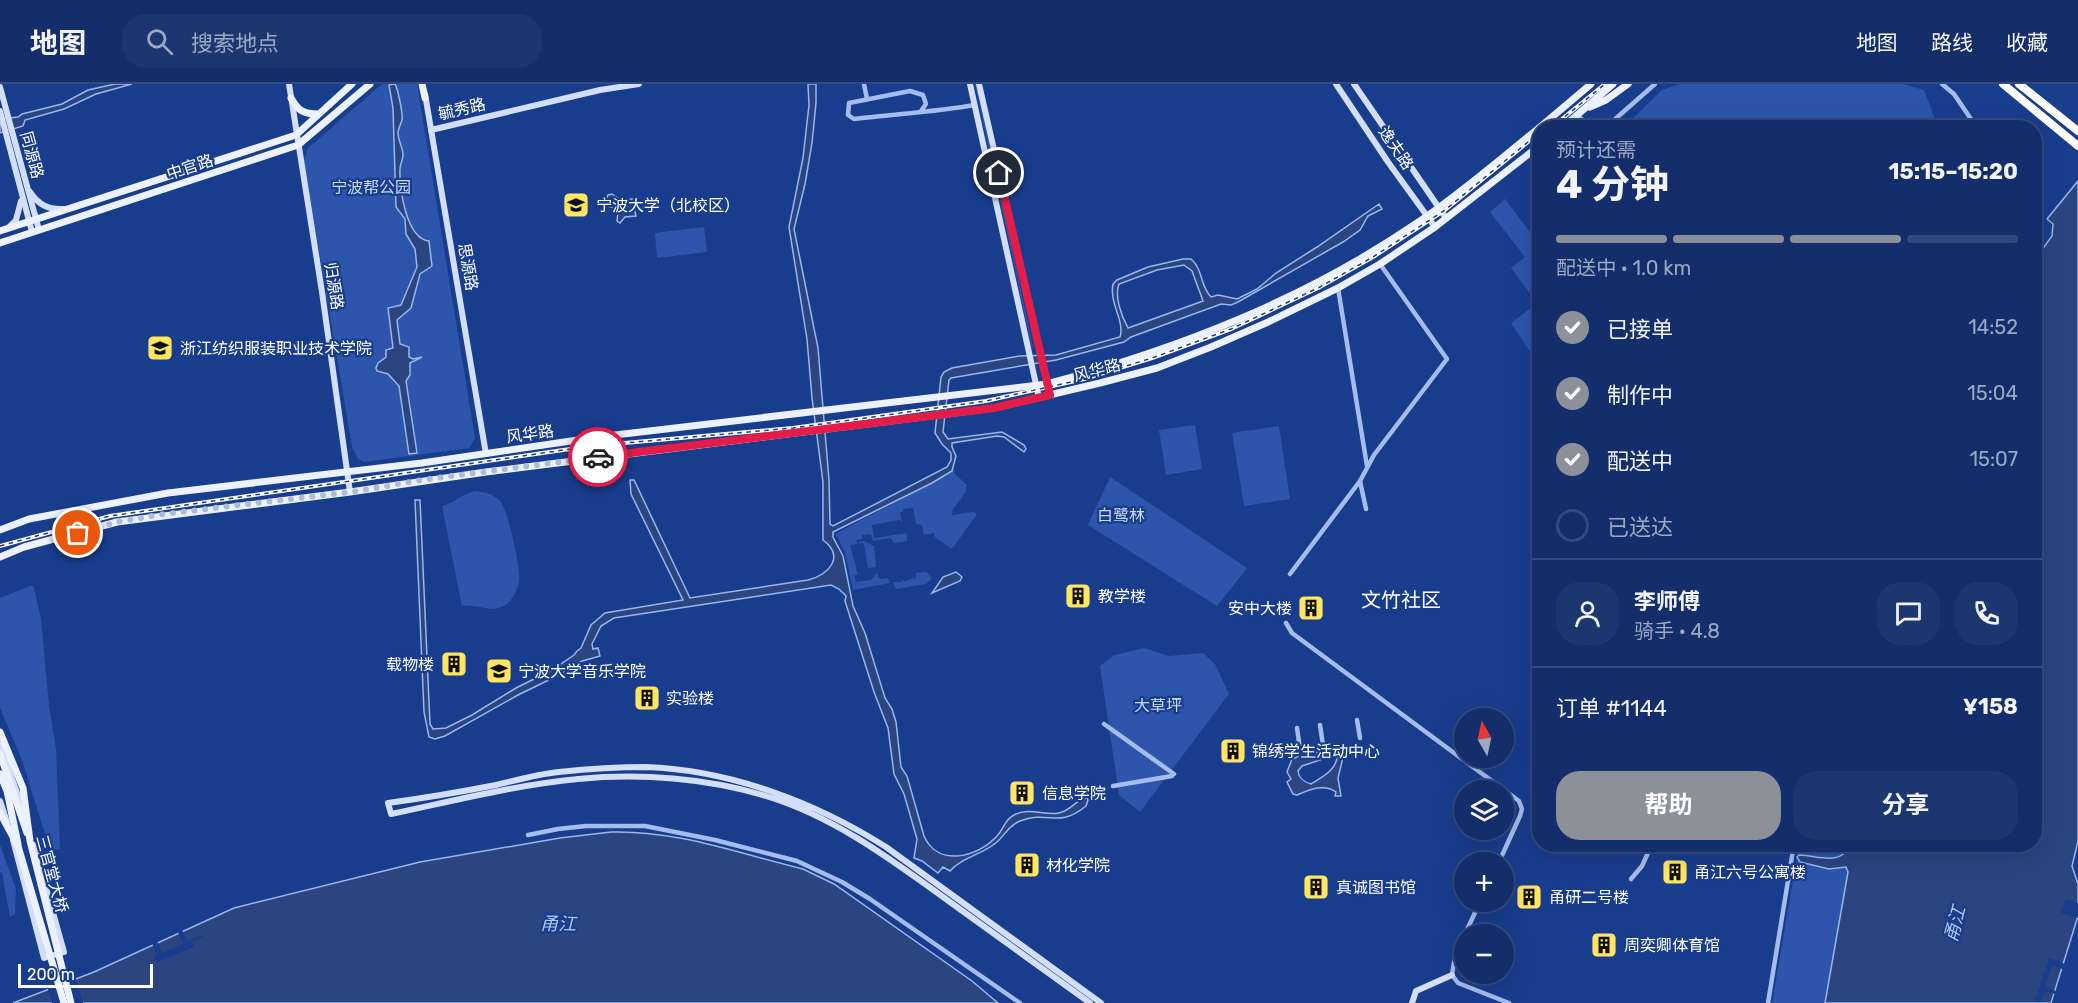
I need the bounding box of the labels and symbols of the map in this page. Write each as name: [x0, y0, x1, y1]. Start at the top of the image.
street label: 毓秀路: [436, 94, 488, 124]
street label: 逸夫路: [1375, 123, 1417, 173]
street label: 同源路: [17, 129, 47, 181]
pin: [973, 147, 1024, 198]
street label: 中官路: [164, 151, 216, 183]
park label: 宁波帮公园: [331, 178, 411, 197]
school or university icon: 宁波大学（北校区）: [561, 190, 591, 220]
place label: 宁波大学（北校区）: [596, 196, 740, 215]
street label: 思源路: [454, 242, 482, 292]
street label: 归源路: [321, 261, 347, 311]
school or university icon: 浙江纺织服装职业技术学院: [145, 333, 175, 363]
place label: 浙江纺织服装职业技术学院: [180, 339, 372, 358]
street label: 风华路: [1071, 355, 1123, 385]
street label: 风华路: [505, 421, 555, 447]
courier: [568, 427, 628, 487]
park label: 白鹭林: [1097, 506, 1145, 525]
pin: [52, 507, 103, 558]
building icon: 教学楼: [1063, 581, 1093, 611]
place label: 教学楼: [1098, 587, 1146, 606]
district label: 文竹社区: [1361, 588, 1441, 612]
building icon: 安中大楼: [1296, 593, 1326, 623]
place label: 安中大楼: [1228, 599, 1292, 618]
building icon: 载物楼: [439, 649, 469, 679]
place label: 载物楼: [386, 655, 434, 674]
school or university icon: 宁波大学音乐学院: [484, 656, 514, 686]
place label: 宁波大学音乐学院: [518, 662, 646, 681]
building icon: 实验楼: [632, 683, 662, 713]
place label: 实验楼: [666, 689, 714, 708]
park label: 大草坪: [1134, 696, 1182, 715]
north arrow: [1454, 708, 1514, 768]
building icon: 锦绣学生活动中心: [1218, 736, 1248, 766]
place label: 锦绣学生活动中心: [1252, 742, 1380, 761]
building icon: 信息学院: [1007, 778, 1037, 808]
place label: 信息学院: [1042, 784, 1106, 803]
street label: 三官堂大桥: [32, 833, 72, 915]
building icon: 材化学院: [1012, 850, 1042, 880]
place label: 材化学院: [1046, 856, 1110, 875]
building icon: 甬江六号公寓楼: [1660, 857, 1690, 887]
place label: 甬江六号公寓楼: [1694, 863, 1806, 882]
building icon: 真诚图书馆: [1301, 872, 1331, 902]
place label: 真诚图书馆: [1336, 878, 1416, 897]
building icon: 甬研二号楼: [1514, 882, 1544, 912]
place label: 甬研二号楼: [1549, 888, 1629, 907]
water label: 甬江: [1940, 902, 1971, 944]
water label: 甬江: [540, 913, 578, 935]
building icon: 周奕卿体育馆: [1589, 930, 1619, 960]
place label: 周奕卿体育馆: [1624, 936, 1720, 955]
scale bar: [18, 961, 153, 988]

